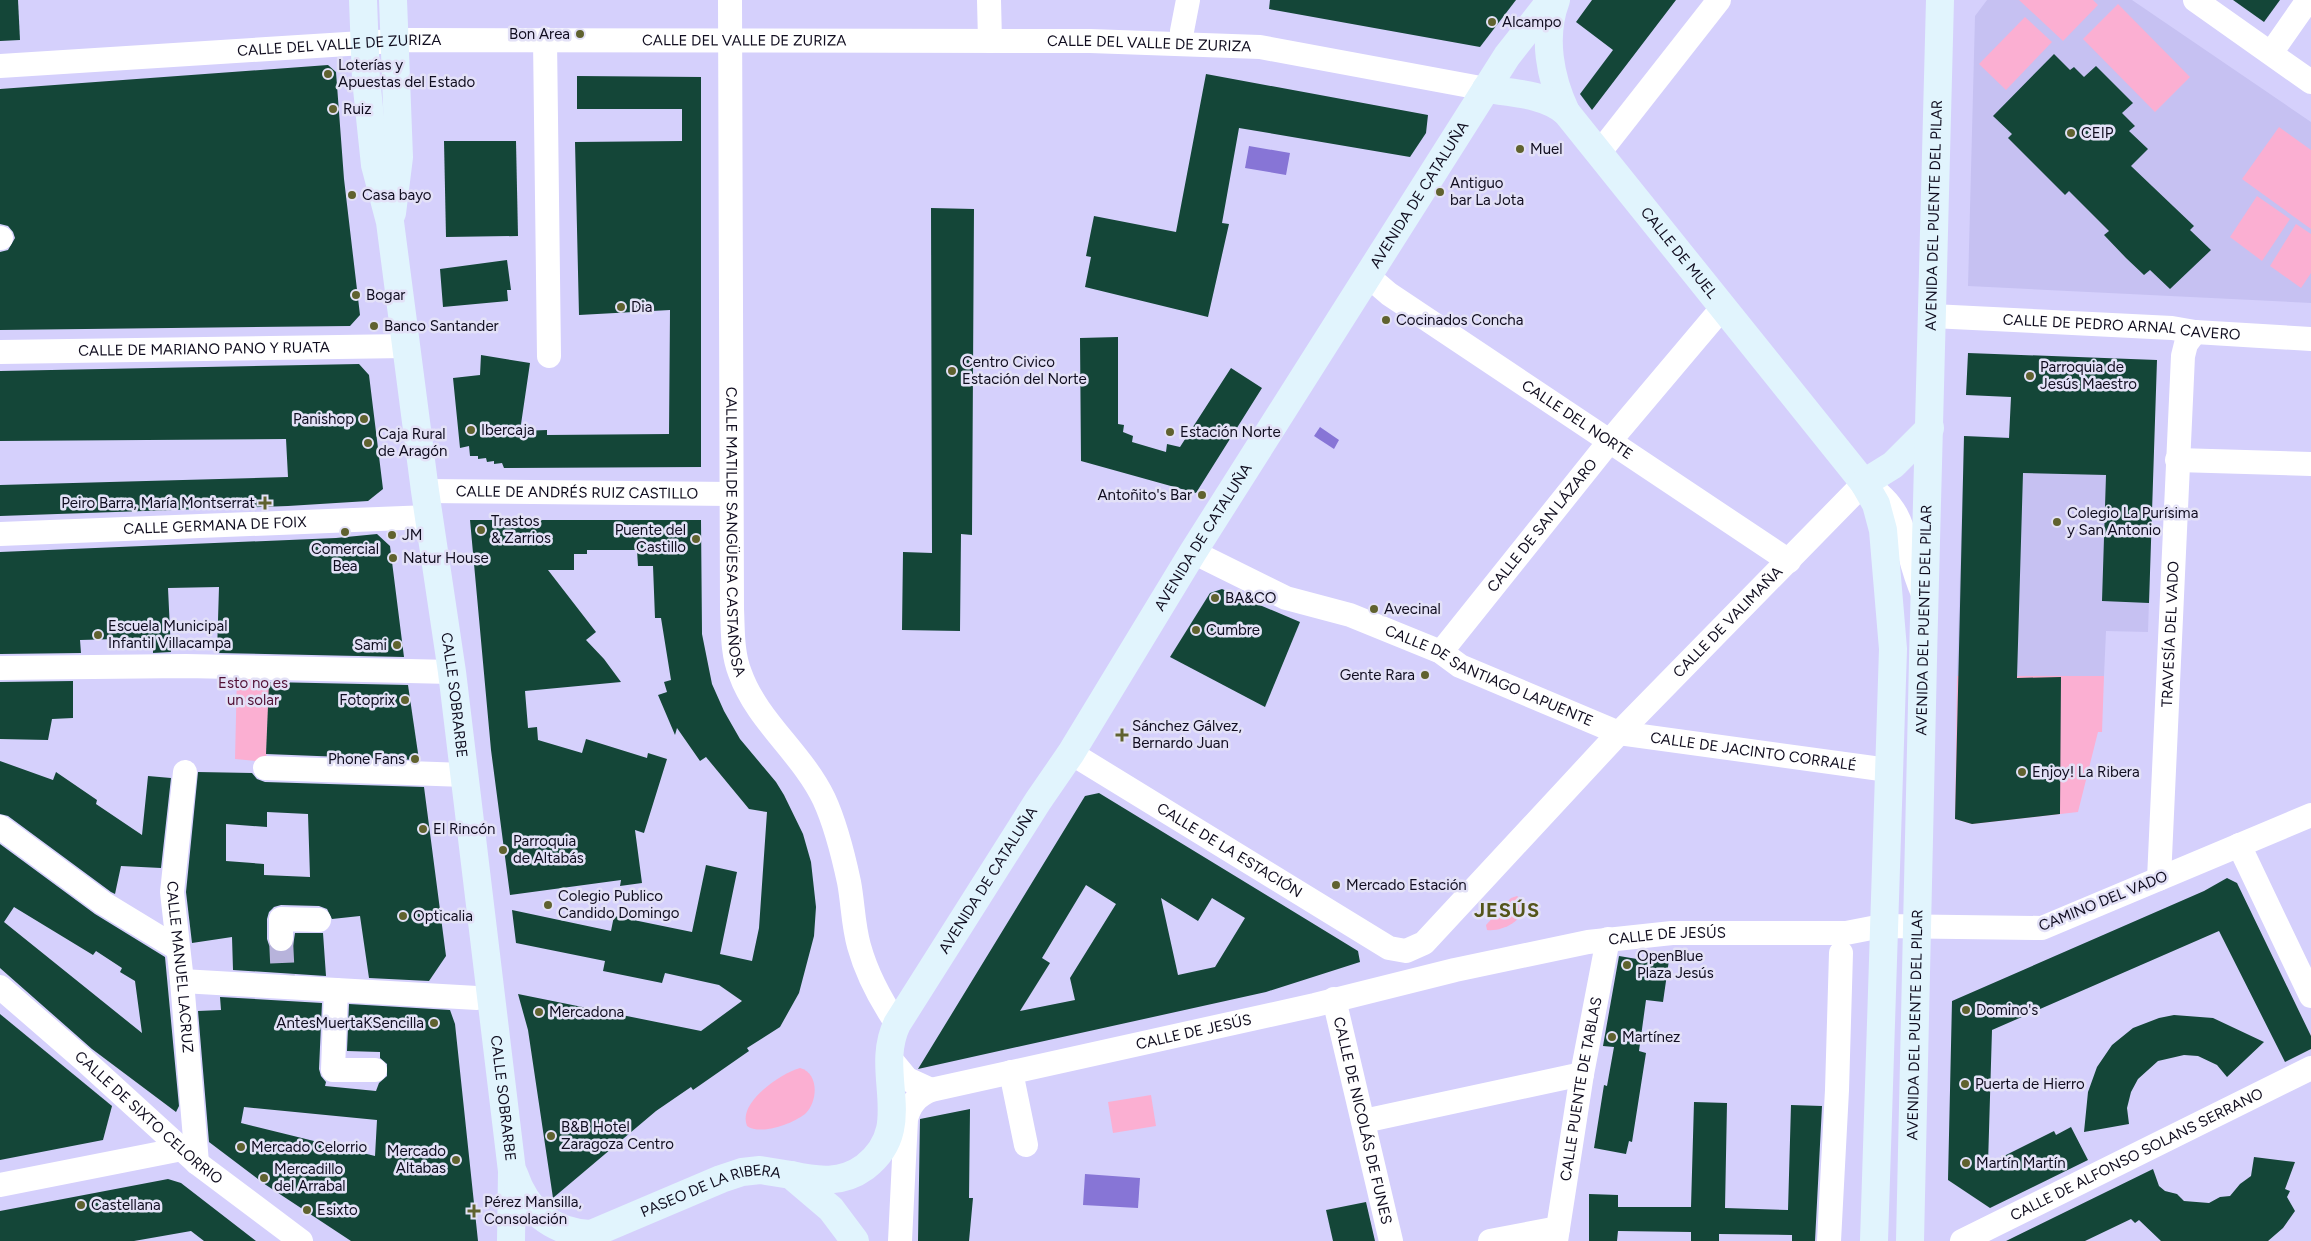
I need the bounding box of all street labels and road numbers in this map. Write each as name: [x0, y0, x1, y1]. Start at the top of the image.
street label: CALLE DEL VALLE DE ZURIZA: [237, 31, 441, 60]
street label: CALLE DEL VALLE DE ZURIZA: [642, 31, 846, 50]
street label: CALLE DEL VALLE DE ZURIZA: [1047, 32, 1252, 56]
street label: AVENIDA DEL PUENTE DEL PILAR: [1922, 100, 1946, 331]
street label: AVENIDA DE CATALUÑA: [1366, 118, 1472, 271]
street label: CALLE DE MUEL: [1637, 203, 1721, 302]
street label: CALLE DE PEDRO ARNAL CAVERO: [2002, 311, 2241, 344]
street label: CALLE DE MARIANO PANO Y RUATA: [78, 338, 330, 360]
street label: CALLE DEL NORTE: [1518, 376, 1636, 463]
street label: CALLE MATILDE SANGÜESA CASTAÑOSA: [722, 387, 750, 679]
street label: CALLE DE SAN LÁZARO: [1483, 455, 1601, 596]
street label: AVENIDA DE CATALUÑA: [1150, 460, 1256, 614]
street label: CALLE DE ANDRÉS RUIZ CASTILLO: [456, 482, 698, 503]
street label: AVENIDA DEL PUENTE DEL PILAR: [1912, 504, 1936, 736]
street label: CALLE GERMANA DE FOIX: [123, 513, 308, 538]
street label: TRAVESÍA DEL VADO: [2158, 561, 2183, 708]
street label: CALLE DE VALIMAÑA: [1669, 563, 1786, 681]
street label: CALLE DE SANTIAGO LAPUENTE: [1382, 621, 1596, 730]
street label: CALLE SOBRARBE: [437, 631, 471, 759]
street label: CALLE DE JACINTO CORRALÉ: [1649, 728, 1858, 775]
street label: CALLE DE LA ESTACIÓN: [1154, 799, 1306, 902]
street label: AVENIDA DE CATALUÑA: [935, 804, 1041, 957]
street label: CAMINO DEL VADO: [2036, 867, 2170, 935]
street label: CALLE MANUEL LACRUZ: [163, 880, 197, 1054]
street label: AVENIDA DEL PUENTE DEL PILAR: [1903, 909, 1927, 1141]
street label: CALLE DE JESÚS: [1607, 924, 1726, 949]
street label: CALLE PUENTE DE TABLAS: [1556, 995, 1606, 1182]
street label: CALLE DE JESÚS: [1134, 1010, 1253, 1053]
street label: CALLE DE NICOLÁS DE FUNES: [1330, 1015, 1396, 1226]
street label: CALLE SOBRARBE: [487, 1034, 520, 1162]
street label: CALLE DE SIXTO CELORRIO: [71, 1047, 226, 1188]
street label: CALLE DE ALFONSO SOLANS SERRANO: [2007, 1084, 2266, 1225]
street label: PASEO DE LA RIBERA: [638, 1161, 782, 1221]

